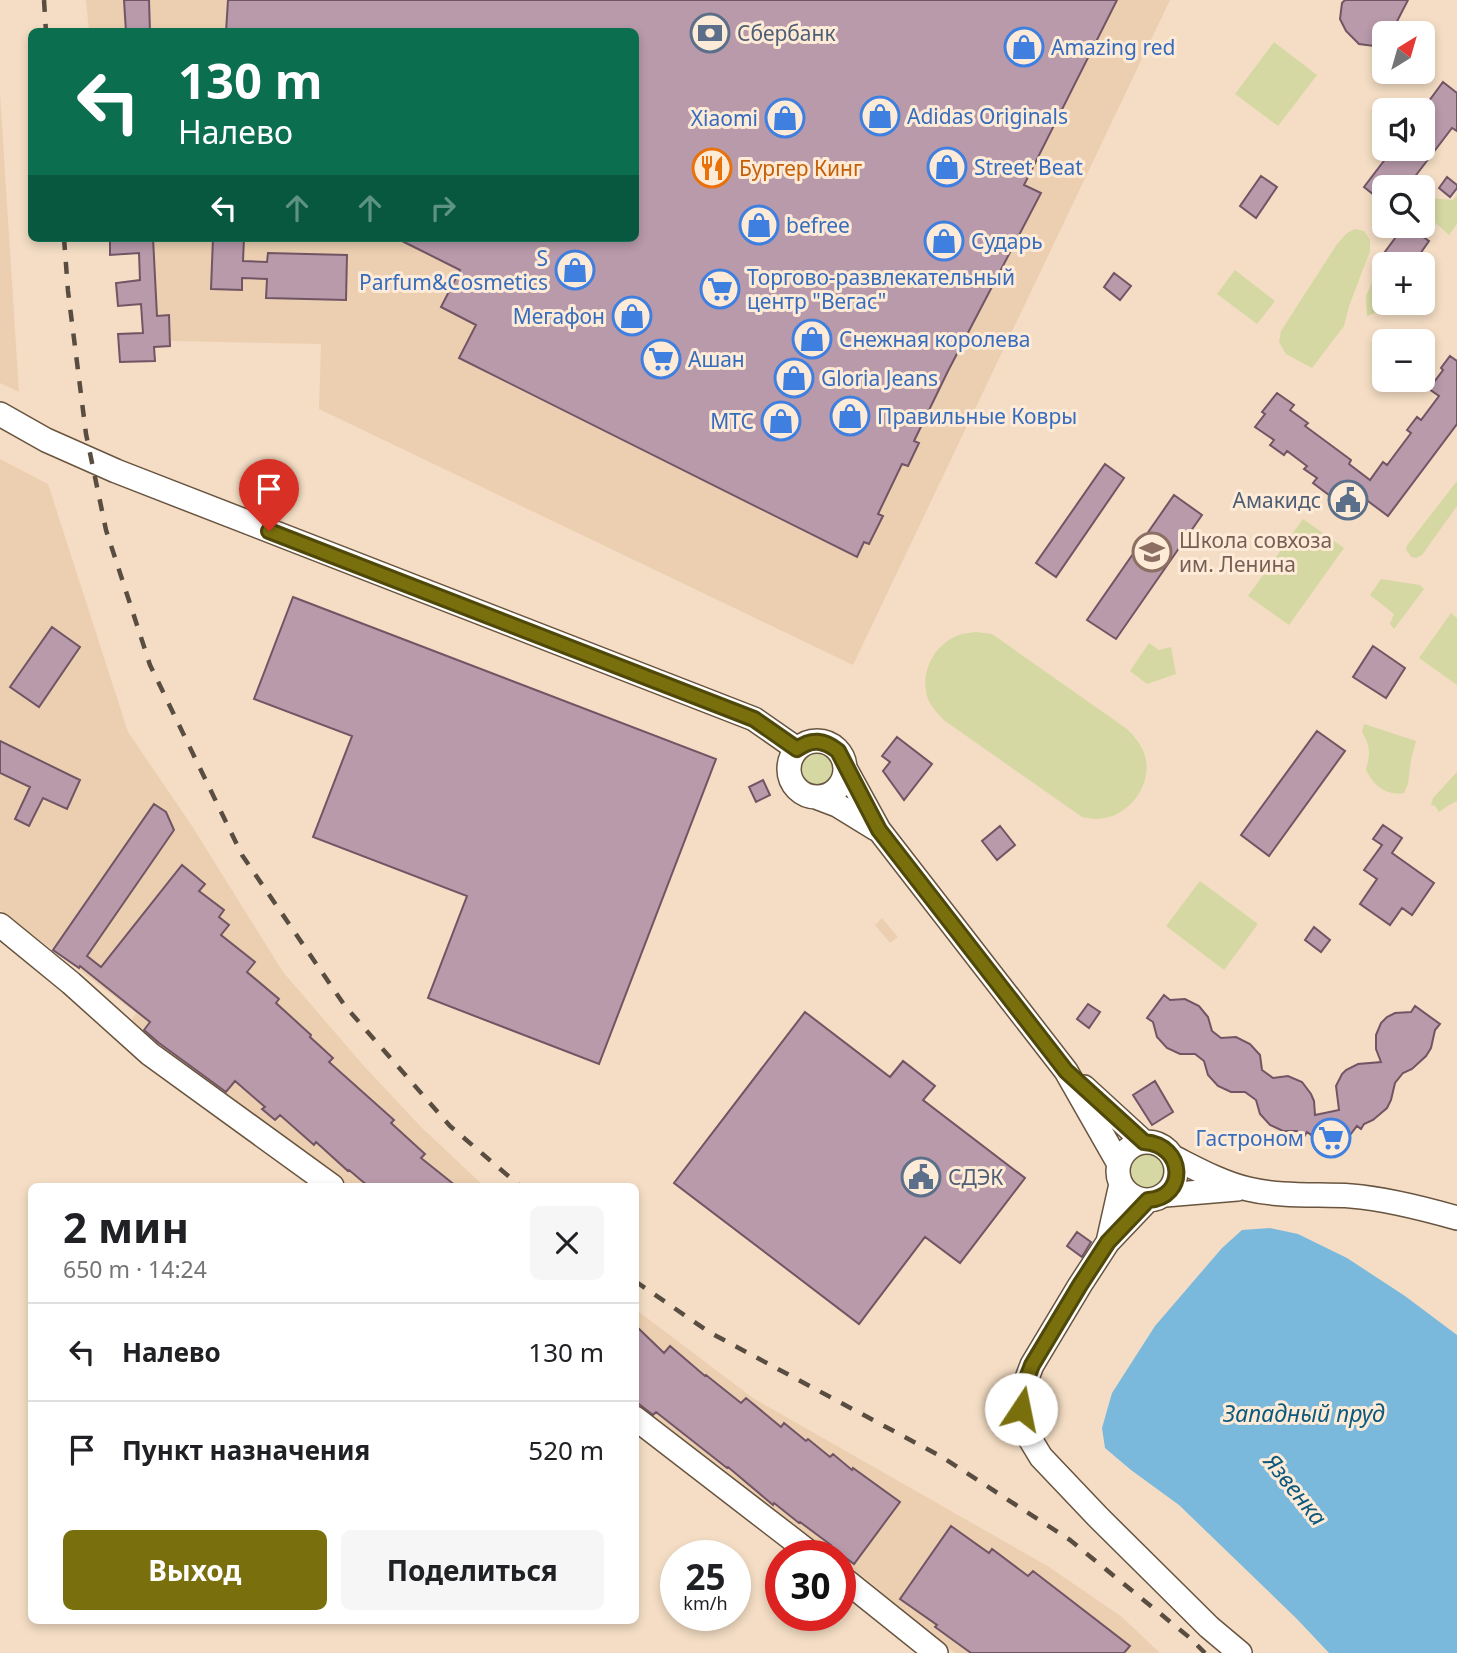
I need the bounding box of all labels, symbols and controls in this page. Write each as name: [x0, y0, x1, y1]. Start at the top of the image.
bank icon: Сбербанк: [689, 12, 731, 54]
place label: Сбербанк: [737, 19, 836, 47]
north arrow: [1372, 21, 1435, 84]
map controls: [1372, 21, 1435, 392]
shop icon: Amazing red: [1003, 26, 1045, 68]
place label: Amazing red: [1051, 33, 1176, 61]
text: 130 m: [178, 47, 323, 113]
icon: left: [63, 56, 154, 147]
shop icon: Adidas Originals: [859, 95, 901, 137]
shop icon: Xiaomi: [764, 97, 806, 139]
button: sound: [1372, 98, 1435, 161]
place label: Adidas Originals: [907, 102, 1068, 130]
place label: Xiaomi: [691, 104, 758, 132]
text: Налево: [178, 110, 293, 153]
shop icon: Street Beat: [926, 146, 968, 188]
restaurant icon: Бургер Кинг: [691, 147, 733, 189]
place label: Street Beat: [974, 153, 1083, 181]
place label: Бургер Кинг: [739, 154, 862, 182]
button: search: [1372, 175, 1435, 238]
icon: left: [205, 189, 243, 227]
icon: ahead: [278, 189, 316, 227]
icon: ahead: [351, 189, 389, 227]
icon: right: [424, 189, 462, 227]
shop icon: befree: [738, 204, 780, 246]
place label: befree: [786, 211, 850, 239]
shop icon: Сударь: [923, 220, 965, 262]
place label: Сударь: [971, 227, 1043, 255]
place label: S Parfum&Cosmetics: [359, 244, 548, 296]
shop icon: S Parfum&Cosmetics: [554, 249, 596, 291]
button: +: [1372, 252, 1435, 315]
place label: Торгово-развлекательный центр "Вегас": [747, 263, 1015, 315]
supermarket icon: Торгово-развлекательный центр "Вегас": [699, 268, 741, 310]
shop icon: Мегафон: [611, 295, 653, 337]
place label: Мегафон: [513, 302, 605, 330]
shop icon: Снежная королева: [791, 318, 833, 360]
place label: Снежная королева: [839, 325, 1030, 353]
button: −: [1372, 329, 1435, 392]
supermarket icon: Ашан: [640, 338, 682, 380]
place label: Ашан: [688, 345, 745, 373]
shop icon: Gloria Jeans: [773, 357, 815, 399]
place label: Gloria Jeans: [821, 364, 938, 392]
shop icon: Правильные Ковры: [829, 395, 871, 437]
shop icon: МТС: [760, 400, 802, 442]
place label: Правильные Ковры: [877, 402, 1077, 430]
place label: МТС: [710, 407, 754, 435]
pin: [239, 459, 299, 531]
icon: arrive: [250, 470, 288, 508]
public building icon: Амакидс: [1327, 479, 1369, 521]
place label: Амакидс: [1233, 486, 1321, 514]
place label: Школа совхоза им. Ленина: [1179, 526, 1332, 578]
school or university icon: Школа совхоза им. Ленина: [1131, 531, 1173, 573]
supermarket icon: Гастроном: [1310, 1117, 1352, 1159]
place label: Гастроном: [1196, 1124, 1304, 1152]
public building icon: СДЭК: [900, 1156, 942, 1198]
place label: СДЭК: [948, 1163, 1003, 1191]
text: 2 мин: [63, 1198, 189, 1255]
button: close: [530, 1206, 604, 1280]
text: 650 m · 14:24: [63, 1253, 207, 1285]
icon: left: [63, 1333, 101, 1371]
text: Налево: [122, 1334, 221, 1370]
text: 130 m: [528, 1334, 604, 1370]
position arrow: [984, 1372, 1058, 1446]
water label: Западный пруд: [1222, 1397, 1385, 1429]
icon: arrive: [63, 1431, 101, 1469]
text: Пункт назначения: [122, 1432, 370, 1468]
text: 520 m: [528, 1432, 604, 1468]
water label: Язвенка: [1256, 1445, 1335, 1532]
button: Выход: [63, 1530, 327, 1610]
button: Поделиться: [341, 1530, 604, 1610]
speed limit sign: 30: [765, 1540, 856, 1631]
text: 25: [685, 1553, 726, 1600]
text: km/h: [683, 1591, 728, 1615]

